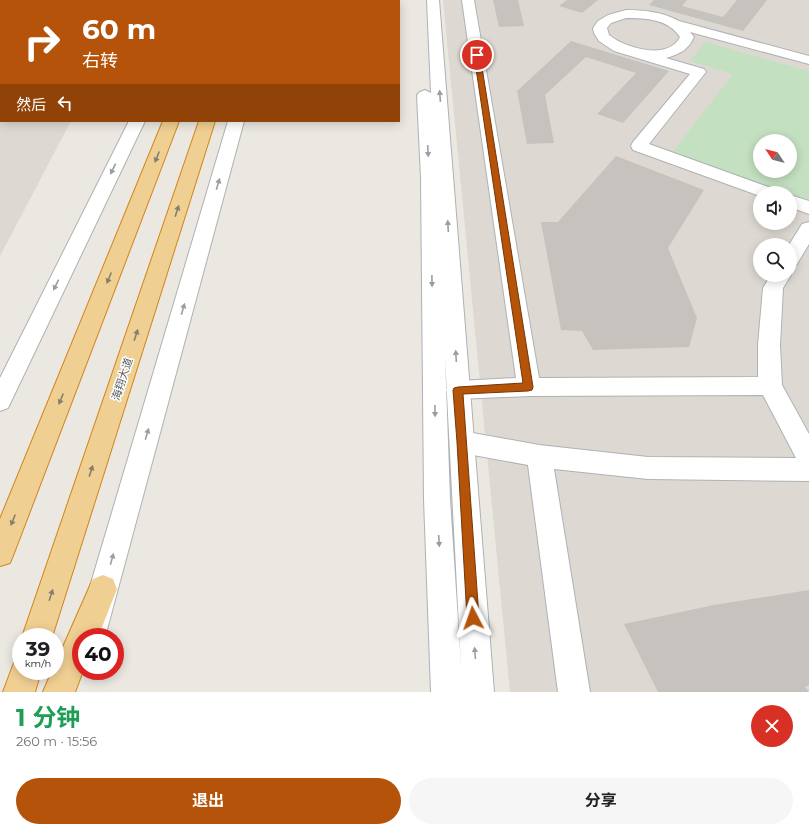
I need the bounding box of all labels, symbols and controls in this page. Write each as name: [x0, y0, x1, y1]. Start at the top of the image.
text: 60 m: [82, 12, 156, 46]
icon: right: [16, 16, 68, 68]
pin: [460, 38, 494, 72]
icon: arrive: [466, 44, 488, 66]
text: 右转: [82, 50, 118, 72]
one-way arrow: [437, 90, 444, 102]
icon: left: [54, 92, 76, 114]
text: 然后: [16, 95, 46, 114]
north arrow: [753, 134, 797, 178]
map controls: [753, 134, 797, 282]
one-way arrow: [425, 145, 432, 157]
one-way arrow: [153, 152, 159, 164]
one-way arrow: [110, 163, 116, 174]
one-way arrow: [215, 178, 221, 190]
button: sound: [753, 186, 797, 230]
one-way arrow: [174, 205, 180, 217]
one-way arrow: [445, 220, 452, 232]
button: search: [753, 238, 797, 282]
one-way arrow: [105, 273, 111, 285]
one-way arrow: [429, 275, 435, 288]
one-way arrow: [53, 280, 59, 291]
one-way arrow: [180, 303, 186, 315]
one-way arrow: [134, 328, 140, 340]
one-way arrow: [452, 350, 459, 362]
street label: 海翔大道: [109, 356, 135, 402]
one-way arrow: [58, 393, 64, 405]
one-way arrow: [432, 405, 439, 417]
one-way arrow: [144, 428, 150, 440]
one-way arrow: [89, 465, 95, 477]
one-way arrow: [10, 514, 16, 526]
one-way arrow: [436, 535, 443, 547]
one-way arrow: [109, 553, 115, 565]
one-way arrow: [48, 588, 54, 600]
position arrow: [452, 597, 494, 639]
speed limit sign: 40: [72, 628, 124, 680]
text: 39: [26, 637, 50, 661]
one-way arrow: [472, 647, 479, 659]
text: km/h: [25, 657, 51, 670]
text: 1 分钟: [16, 703, 80, 732]
button: close: [751, 705, 793, 747]
text: 260 m · 15:56: [16, 733, 97, 749]
button: 退出: [16, 778, 401, 824]
button: 分享: [409, 778, 793, 824]

